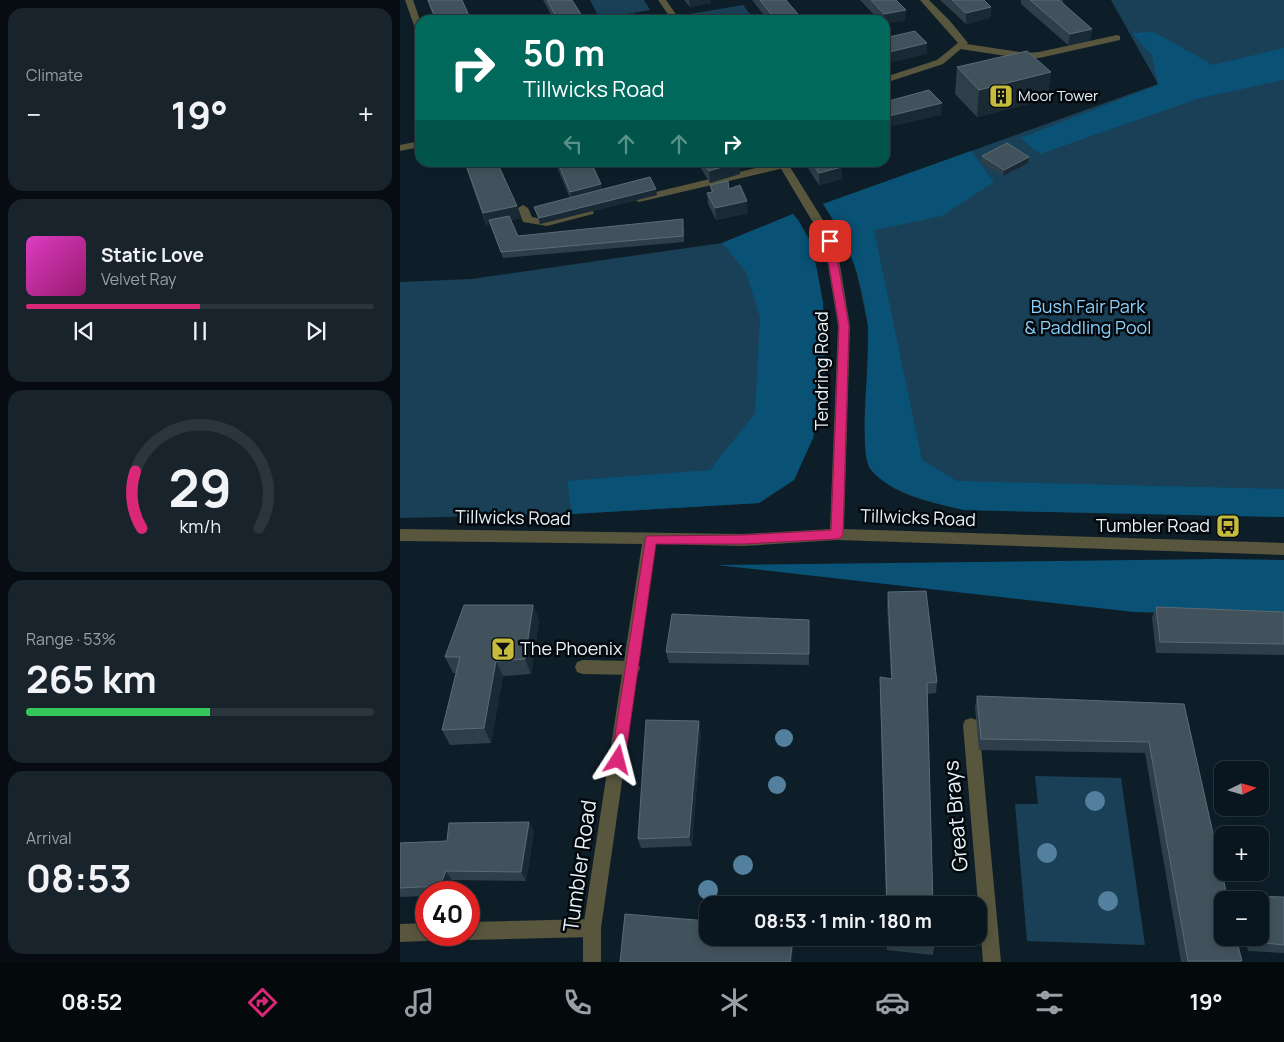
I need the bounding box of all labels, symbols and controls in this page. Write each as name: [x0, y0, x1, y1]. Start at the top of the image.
text: 50 m: [523, 29, 605, 77]
icon: right: [440, 35, 505, 100]
text: Climate: [26, 64, 83, 86]
text: Tillwicks Road: [523, 74, 665, 104]
building icon: Moor Tower: [988, 83, 1014, 109]
place label: Moor Tower: [1018, 85, 1099, 106]
text: 19°: [171, 88, 228, 140]
text: −: [26, 95, 41, 133]
text: +: [358, 95, 374, 133]
icon: left: [559, 130, 587, 158]
icon: ahead: [612, 130, 640, 158]
icon: ahead: [665, 130, 693, 158]
icon: right: [718, 130, 746, 158]
pin: [809, 220, 851, 262]
icon: arrive: [816, 227, 844, 255]
text: Static Love: [101, 242, 204, 268]
text: Velvet Ray: [101, 268, 177, 290]
park label: Bush Fair Park & Paddling Pool: [1025, 294, 1151, 339]
street label: Tendring Road: [809, 311, 833, 431]
icon: previous: [70, 317, 98, 345]
icon: pause: [186, 317, 214, 345]
icon: next: [302, 317, 330, 345]
text: 29: [168, 452, 232, 523]
street label: Tillwicks Road: [860, 503, 976, 531]
street label: Tillwicks Road: [455, 504, 571, 530]
place label: Tumbler Road: [1096, 513, 1210, 537]
bus stop icon: Tumbler Road: [1215, 513, 1241, 539]
text: km/h: [179, 514, 221, 538]
text: Range · 53%: [26, 628, 116, 650]
bar icon: The Phoenix: [490, 636, 516, 662]
place label: The Phoenix: [520, 636, 623, 660]
text: 265 km: [26, 652, 157, 704]
position arrow: [591, 733, 643, 785]
street label: Great Brays: [936, 759, 974, 873]
north arrow: [1214, 761, 1269, 816]
map controls: [1214, 761, 1269, 946]
street label: Tumbler Road: [556, 798, 602, 934]
button: +: [1214, 826, 1269, 881]
text: Arrival: [26, 827, 72, 849]
text: 08:53: [26, 851, 132, 903]
speed limit sign: 40: [415, 881, 480, 946]
button: −: [1214, 891, 1269, 946]
text: 08:53 · 1 min · 180 m: [754, 908, 932, 934]
icon: directions: [245, 985, 280, 1020]
icon: music: [402, 985, 437, 1020]
icon: phone: [560, 985, 595, 1020]
icon: climate: [717, 985, 752, 1020]
icon: car: [875, 985, 910, 1020]
icon: filters: [1032, 985, 1067, 1020]
text: 08:52: [61, 987, 122, 1017]
text: 19°: [1189, 987, 1223, 1017]

